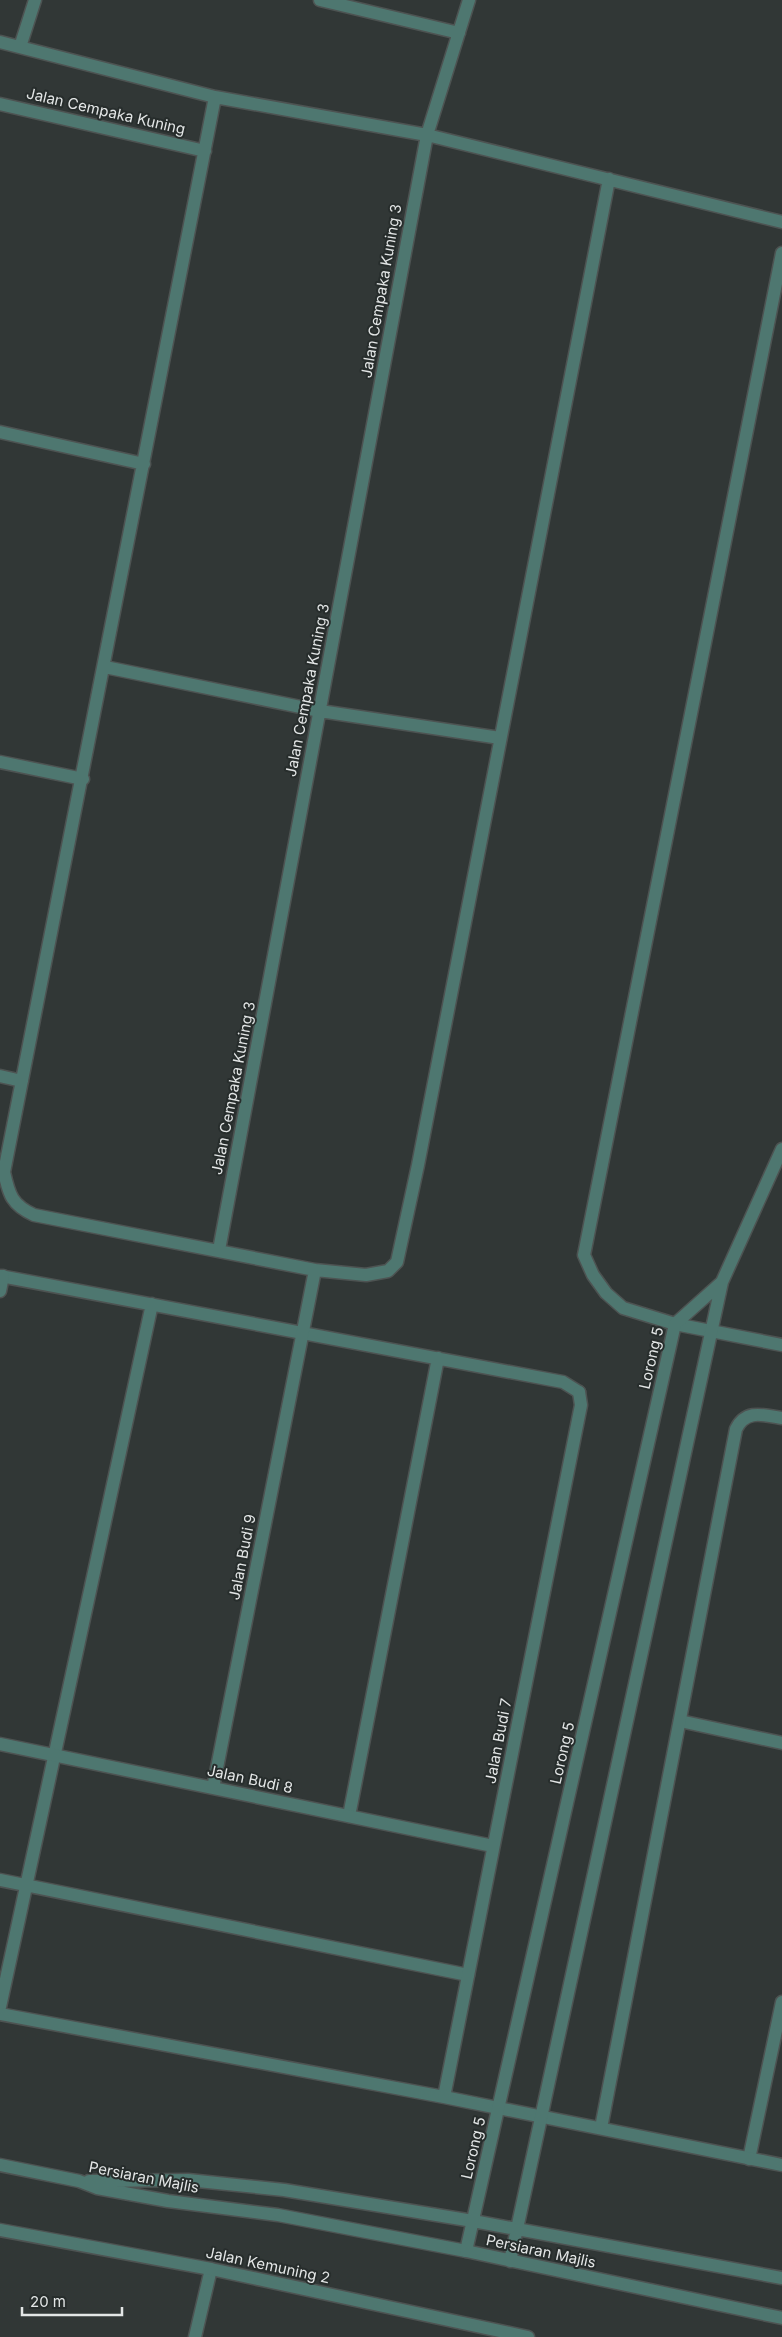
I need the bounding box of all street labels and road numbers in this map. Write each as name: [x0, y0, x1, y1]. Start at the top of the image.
street label: Jalan Cempaka Kuning: [25, 83, 187, 139]
street label: Jalan Cempaka Kuning 3: [356, 203, 406, 379]
street label: Jalan Cempaka Kuning 3: [281, 602, 333, 778]
street label: Jalan Cempaka Kuning 3: [207, 1000, 259, 1176]
street label: Lorong 5: [635, 1325, 667, 1391]
street label: Jalan Budi 9: [224, 1512, 260, 1602]
street label: Jalan Budi 7: [480, 1697, 516, 1785]
street label: Lorong 5: [546, 1720, 578, 1786]
street label: Jalan Budi 8: [205, 1761, 295, 1797]
street label: Lorong 5: [457, 2115, 489, 2181]
street label: Persiaran Majlis: [87, 2157, 201, 2197]
street label: Persiaran Majlis: [484, 2230, 598, 2272]
street label: Jalan Kemuning 2: [204, 2243, 332, 2287]

